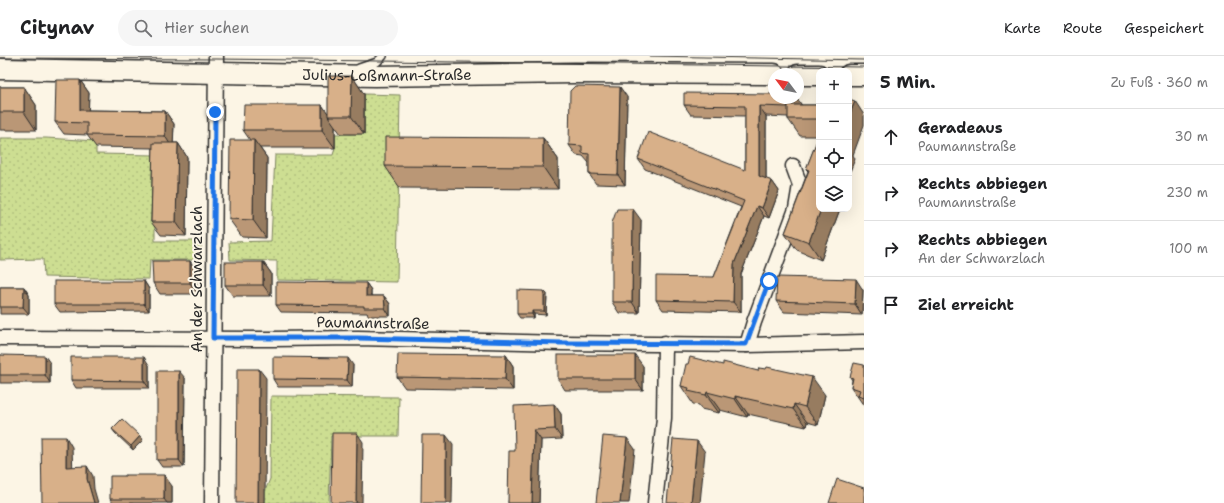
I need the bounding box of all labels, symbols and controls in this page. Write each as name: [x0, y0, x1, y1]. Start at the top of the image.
search box: [118, 10, 398, 46]
text: Citynav: [20, 15, 94, 40]
icon: search: [132, 17, 154, 39]
text: Hier suchen: [164, 18, 249, 38]
text: Karte: [1004, 19, 1041, 37]
text: Route: [1063, 19, 1102, 37]
text: Gespeichert: [1124, 19, 1204, 37]
street label: Julius-Loßmann-Straße: [302, 65, 472, 86]
north arrow: [768, 68, 804, 104]
map controls: [816, 68, 852, 212]
button: +: [816, 68, 852, 104]
text: 5 Min.: [880, 71, 935, 93]
text: Zu Fuß · 360 m: [1111, 74, 1208, 91]
route end: [206, 103, 224, 121]
button: −: [816, 104, 852, 140]
text: Geradeaus: [918, 118, 1003, 138]
icon: ahead: [880, 126, 902, 148]
text: 30 m: [1174, 128, 1208, 145]
text: Paumannstraße: [918, 138, 1016, 155]
button: locate: [816, 140, 852, 176]
text: Rechts abbiegen: [918, 174, 1047, 194]
button: layers: [816, 176, 852, 212]
icon: right: [880, 182, 902, 204]
text: 230 m: [1166, 184, 1208, 201]
text: Paumannstraße: [918, 194, 1016, 211]
street label: An der Schwarzlach: [187, 206, 207, 352]
text: Rechts abbiegen: [918, 230, 1047, 250]
icon: right: [880, 238, 902, 260]
text: 100 m: [1169, 240, 1208, 257]
text: An der Schwarzlach: [918, 250, 1045, 267]
route start: [760, 272, 778, 290]
icon: arrive: [880, 294, 902, 316]
text: Ziel erreicht: [918, 295, 1014, 315]
street label: Paumannstraße: [316, 312, 430, 334]

